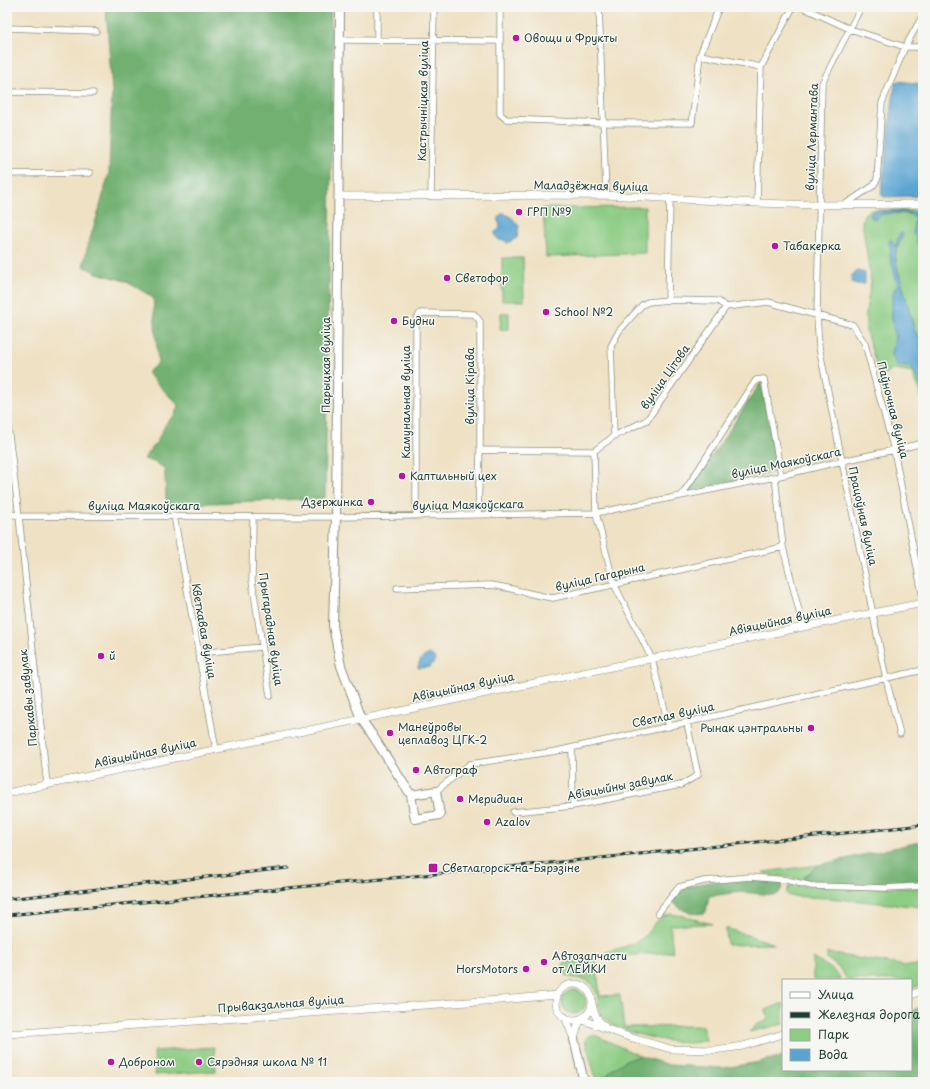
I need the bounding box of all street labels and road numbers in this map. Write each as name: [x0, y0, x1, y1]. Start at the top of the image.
street label: Кастрычніцкая вуліца: [413, 40, 432, 162]
street label: вуліца Лермантава: [801, 83, 822, 191]
street label: Маладзёжная вуліца: [533, 176, 649, 195]
street label: Парыцкая вуліца: [317, 317, 334, 413]
street label: вуліца Цітова: [636, 341, 693, 413]
street label: Камунальная вуліца: [397, 345, 414, 459]
street label: вуліца Кірава: [461, 347, 478, 425]
street label: Паўночная вуліца: [873, 359, 914, 461]
street label: вуліца Маякоўскага: [729, 443, 842, 482]
street label: Працоўная вуліца: [845, 465, 882, 567]
street label: вуліца Маякоўскага: [412, 495, 524, 514]
street label: вуліца Маякоўскага: [88, 497, 200, 514]
street label: вуліца Гагарына: [553, 558, 647, 595]
street label: Прыгарадная вуліца: [255, 571, 288, 687]
street label: Кветкавая вуліца: [188, 582, 221, 680]
street label: Авіяцыйная вуліца: [727, 601, 833, 640]
street label: Паркавы завулак: [14, 648, 41, 747]
street label: Авіяцыйная вуліца: [410, 667, 516, 706]
street label: Светлая вуліца: [630, 697, 716, 732]
street label: Авіяцыйная вуліца: [92, 733, 198, 772]
street label: Авіяцыйны завулак: [566, 767, 675, 804]
street label: Прывакзальная вуліца: [217, 991, 345, 1016]

